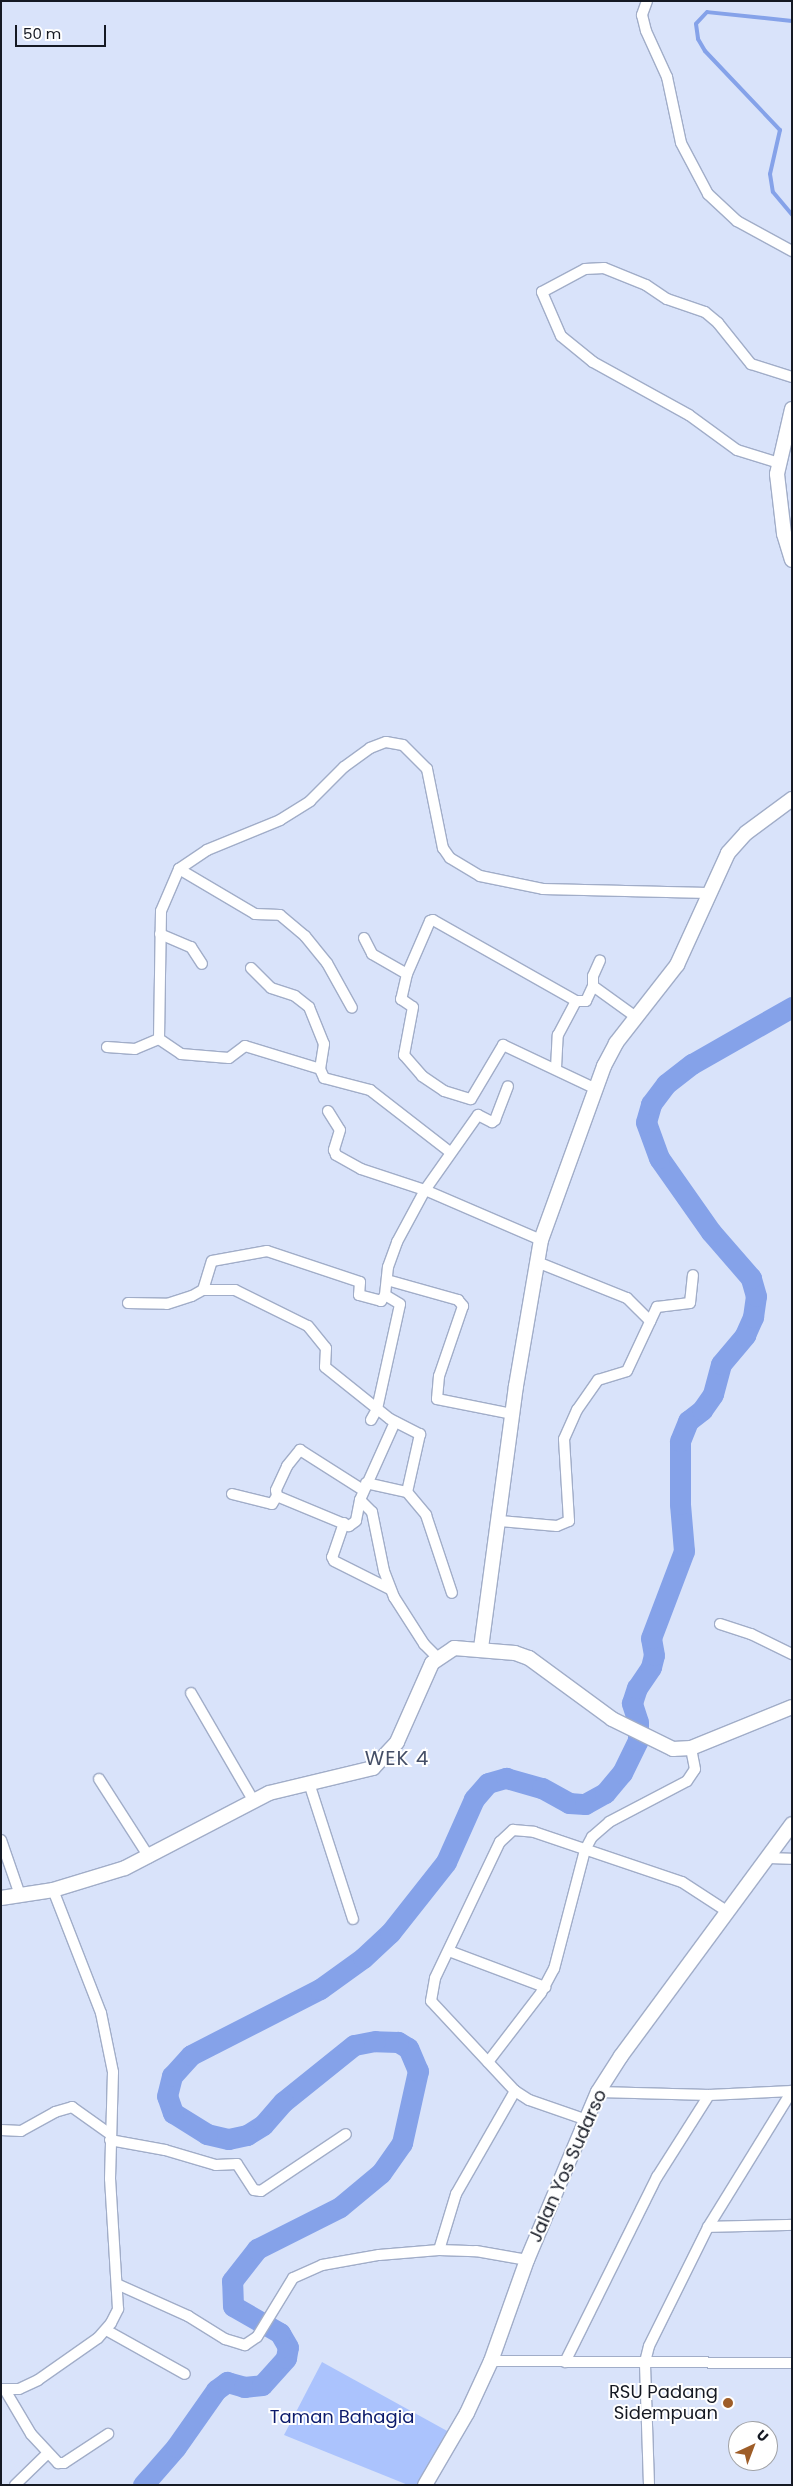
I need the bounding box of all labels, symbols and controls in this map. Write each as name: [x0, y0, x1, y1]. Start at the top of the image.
scale bar: [18, 15, 109, 47]
text: 50 m: [23, 23, 61, 44]
district label: WEK 4: [364, 1746, 430, 1770]
street label: Jalan Yos Sudarso: [525, 2086, 611, 2246]
place label: RSU Padang Sidempuan: [609, 2382, 718, 2424]
marker: RSU Padang Sidempuan: [722, 2397, 734, 2409]
park label: Taman Bahagia: [270, 2406, 414, 2428]
north arrow: [728, 2421, 778, 2471]
text: U: [752, 2425, 773, 2446]

